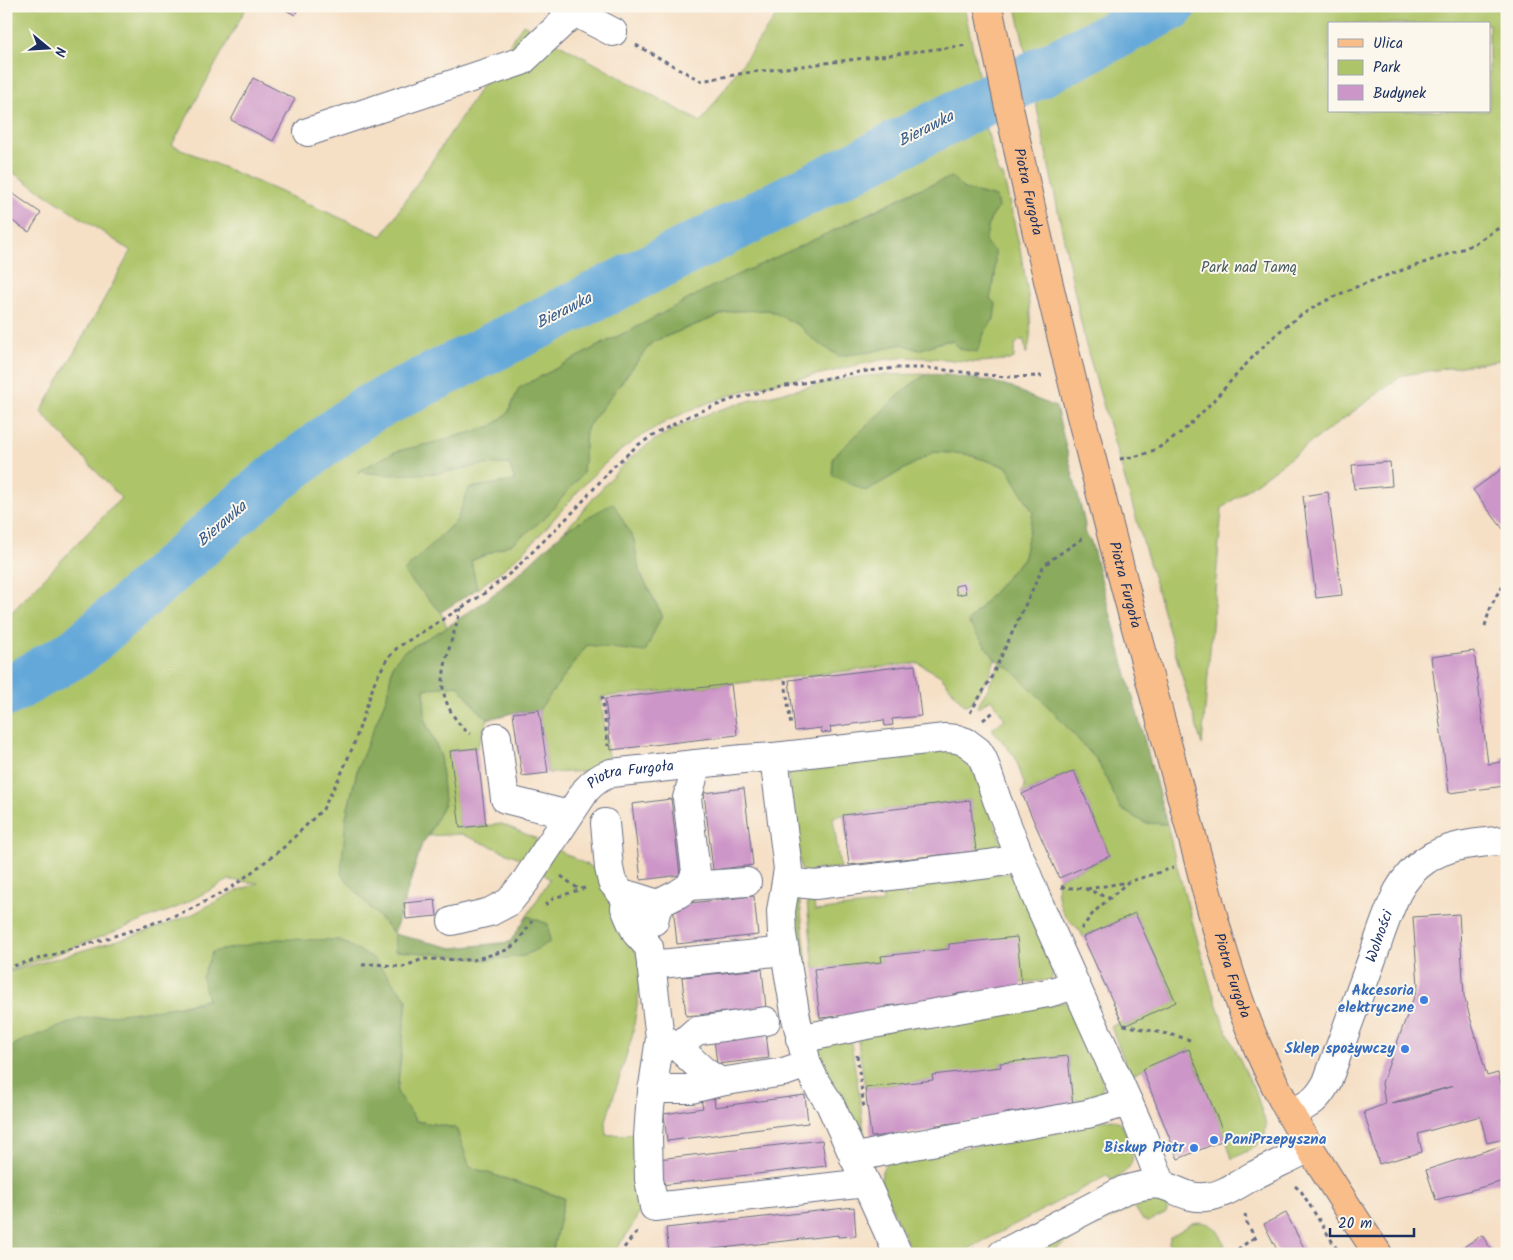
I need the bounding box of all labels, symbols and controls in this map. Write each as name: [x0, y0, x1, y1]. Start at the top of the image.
north arrow: [22, 22, 72, 72]
legend: [1328, 22, 1490, 112]
text: Ulica: [1373, 32, 1403, 56]
text: N: [48, 44, 71, 59]
text: Park: [1373, 56, 1401, 80]
text: Budynek: [1373, 82, 1427, 106]
water label: Bierawka: [894, 104, 960, 154]
street label: Piotra Furgoła: [1006, 146, 1049, 238]
park label: Park nad Tamą: [1201, 256, 1297, 280]
water label: Bierawka: [532, 286, 598, 336]
water label: Bierawka: [191, 494, 254, 553]
street label: Piotra Furgoła: [1102, 539, 1148, 631]
street label: Piotra Furgoła: [582, 754, 675, 795]
street label: Wolności: [1360, 906, 1401, 966]
street label: Piotra Furgoła: [1206, 930, 1257, 1022]
place label: Akcesoria elektryczne: [1338, 979, 1415, 1020]
marker: Akcesoria elektryczne: [1418, 994, 1430, 1006]
place label: Sklep spożywczy: [1285, 1037, 1395, 1061]
marker: Sklep spożywczy: [1399, 1043, 1411, 1055]
place label: PaniPrzepyszna: [1224, 1128, 1327, 1152]
marker: PaniPrzepyszna: [1208, 1134, 1220, 1146]
place label: Biskup Piotr: [1104, 1136, 1185, 1160]
marker: Biskup Piotr: [1188, 1142, 1200, 1154]
scale bar: [1330, 1205, 1414, 1237]
text: 20 m: [1338, 1212, 1372, 1236]

